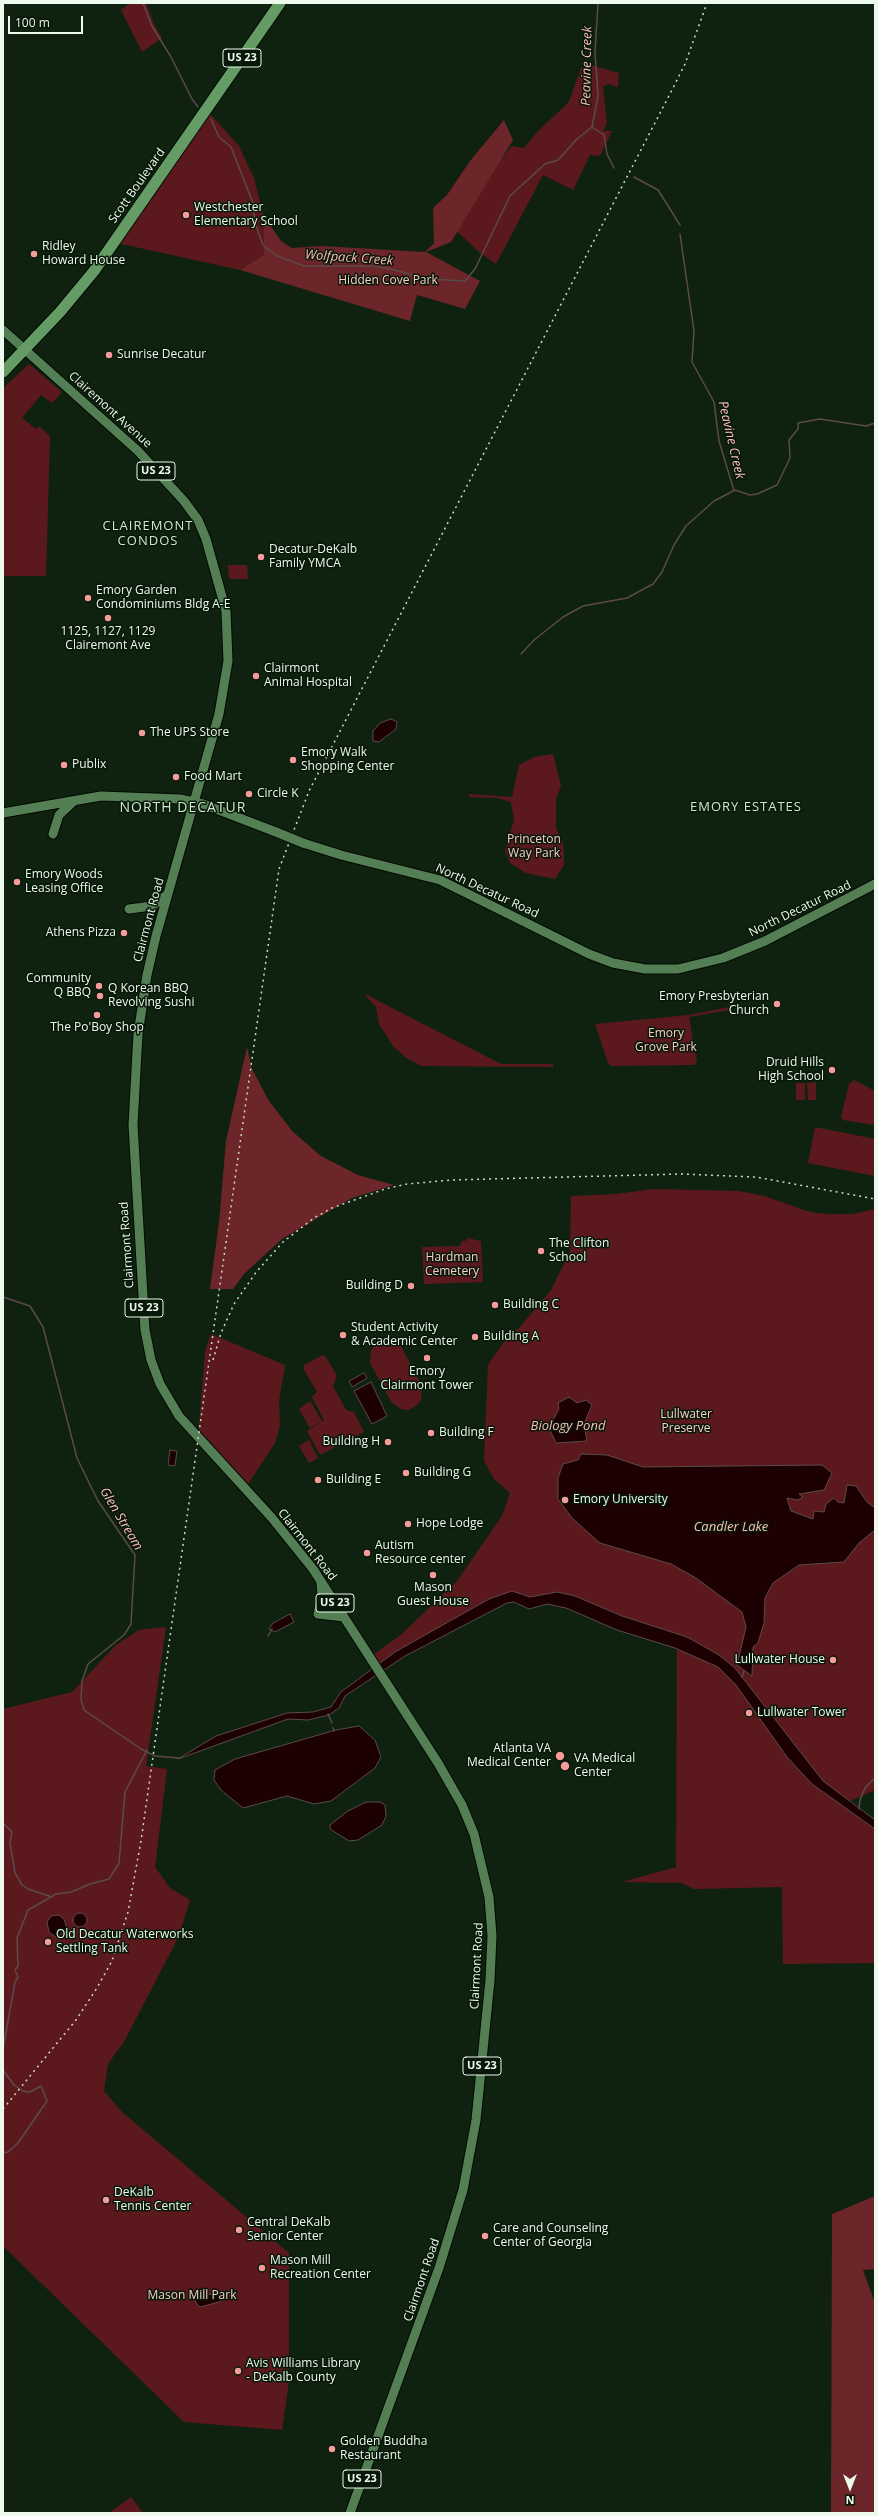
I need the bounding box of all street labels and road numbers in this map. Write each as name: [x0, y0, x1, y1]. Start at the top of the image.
road number: US 23: [223, 49, 261, 67]
street label: Scott Boulevard: [106, 146, 168, 226]
street label: Clairemont Avenue: [66, 369, 154, 451]
road number: US 23: [137, 462, 175, 480]
street label: North Decatur Road: [433, 861, 541, 921]
street label: Clairmont Road: [131, 876, 167, 964]
street label: North Decatur Road: [746, 878, 854, 940]
street label: Clairmont Road: [117, 1201, 137, 1289]
road number: US 23: [125, 1299, 163, 1317]
street label: Clairmont Road: [275, 1506, 339, 1584]
road number: US 23: [316, 1594, 354, 1612]
street label: Clairmont Road: [468, 1922, 486, 2010]
road number: US 23: [463, 2057, 501, 2075]
street label: Clairmont Road: [401, 2237, 443, 2323]
road number: US 23: [343, 2470, 381, 2488]

